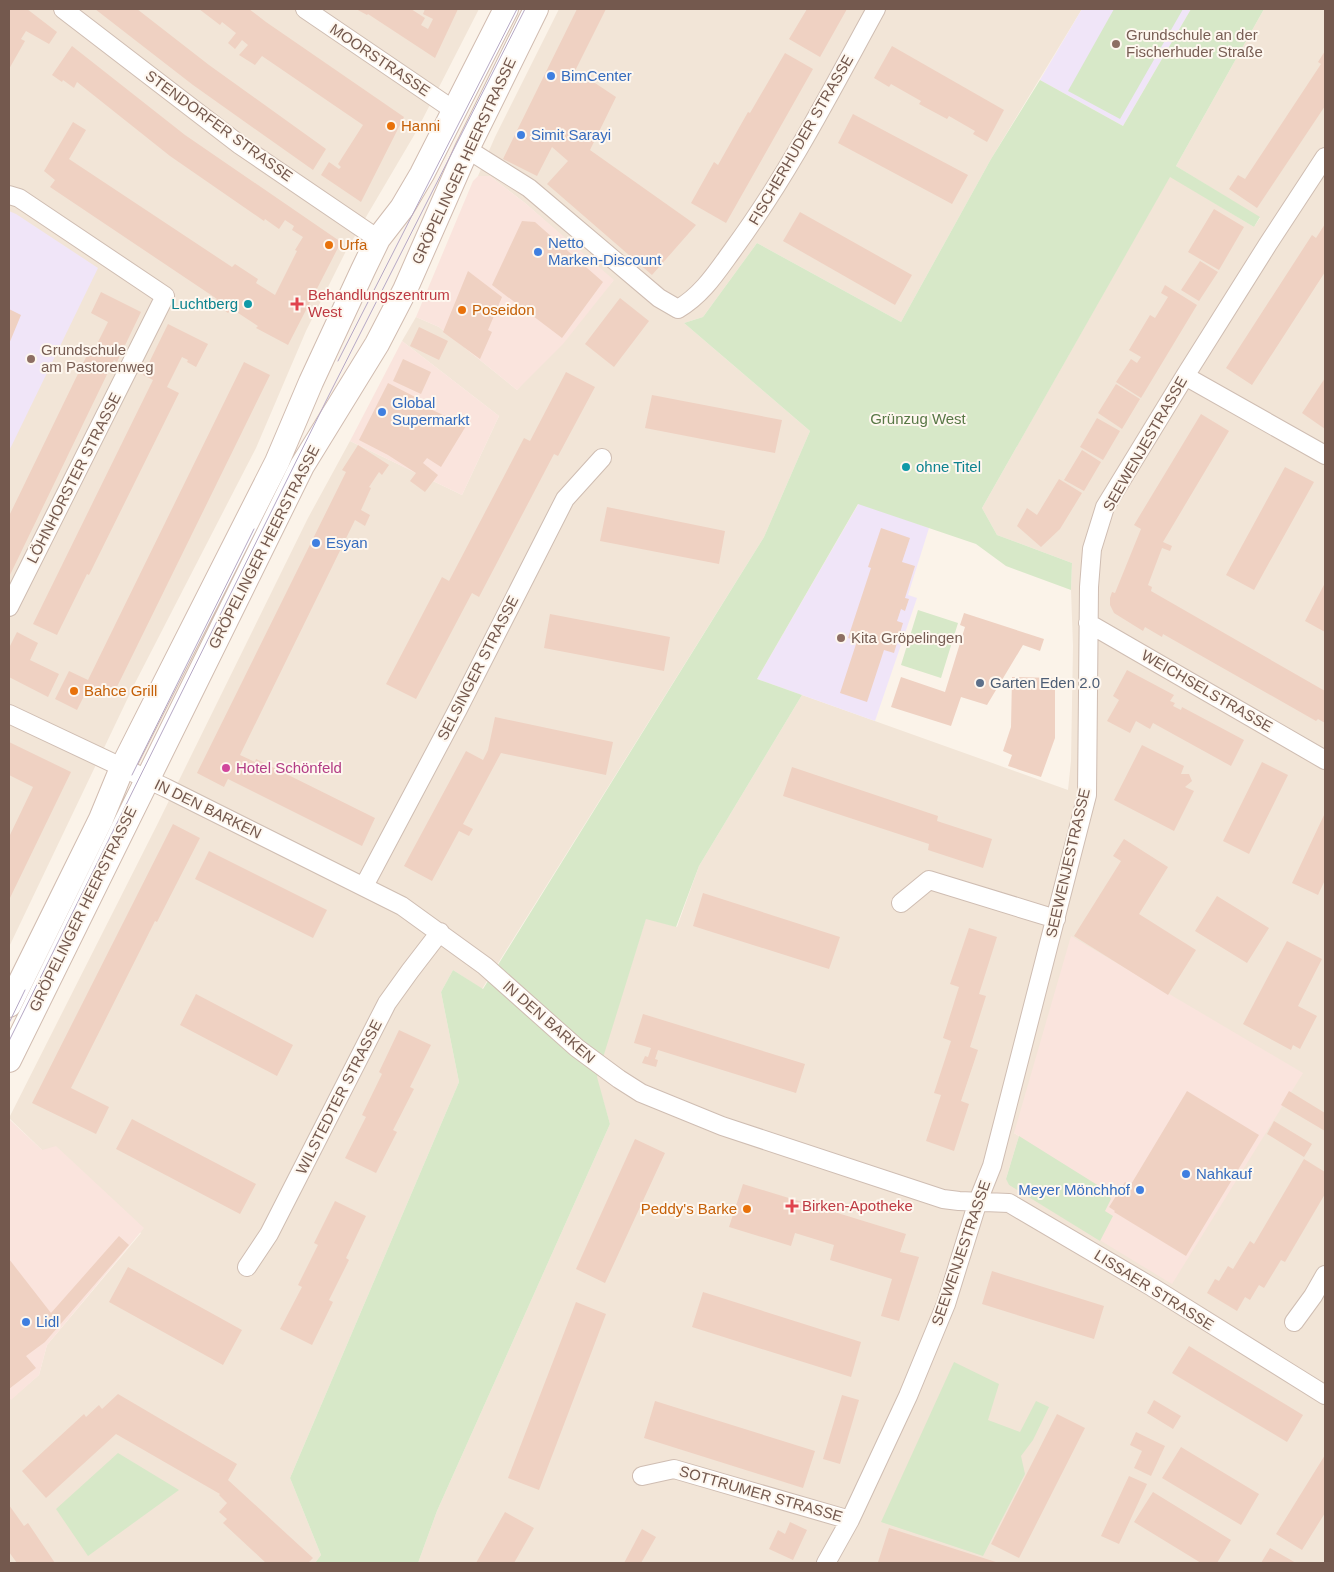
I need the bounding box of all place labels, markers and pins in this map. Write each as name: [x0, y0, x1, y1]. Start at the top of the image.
place label: Grundschule an der Fischerhuder Straße: [1126, 26, 1263, 60]
marker: Grundschule an der Fischerhuder Straße: [1110, 38, 1122, 50]
place label: BimCenter: [561, 67, 632, 84]
marker: BimCenter: [545, 70, 557, 82]
place label: Hanni: [401, 117, 440, 134]
marker: Hanni: [385, 120, 397, 132]
place label: Simit Sarayi: [531, 126, 611, 143]
marker: Simit Sarayi: [515, 129, 527, 141]
place label: Netto Marken-Discount: [548, 234, 662, 268]
place label: Urfa: [339, 236, 368, 253]
marker: Urfa: [323, 239, 335, 251]
marker: Netto Marken-Discount: [532, 246, 544, 258]
place label: Behandlungszentrum West: [308, 286, 450, 320]
place label: Luchtberg: [171, 295, 238, 312]
marker: Behandlungszentrum West: [290, 297, 304, 311]
marker: Luchtberg: [242, 298, 254, 310]
place label: Poseidon: [472, 301, 535, 318]
marker: Poseidon: [456, 304, 468, 316]
place label: Grundschule am Pastorenweg: [41, 341, 154, 375]
marker: Grundschule am Pastorenweg: [25, 353, 37, 365]
place label: Global Supermarkt: [392, 394, 470, 428]
marker: Global Supermarkt: [376, 406, 388, 418]
place label: ohne Titel: [916, 458, 981, 475]
marker: ohne Titel: [900, 461, 912, 473]
place label: Esyan: [326, 534, 368, 551]
marker: Esyan: [310, 537, 322, 549]
place label: Kita Gröpelingen: [851, 629, 963, 646]
marker: Kita Gröpelingen: [835, 632, 847, 644]
place label: Garten Eden 2.0: [990, 674, 1100, 691]
marker: Garten Eden 2.0: [974, 677, 986, 689]
place label: Bahce Grill: [84, 682, 157, 699]
marker: Bahce Grill: [68, 685, 80, 697]
place label: Hotel Schönfeld: [236, 759, 342, 776]
marker: Hotel Schönfeld: [220, 762, 232, 774]
place label: Nahkauf: [1196, 1165, 1253, 1182]
marker: Nahkauf: [1180, 1168, 1192, 1180]
place label: Meyer Mönchhof: [1018, 1181, 1131, 1198]
marker: Meyer Mönchhof: [1134, 1184, 1146, 1196]
place label: Birken-Apotheke: [802, 1197, 913, 1214]
place label: Peddy's Barke: [641, 1200, 737, 1217]
marker: Birken-Apotheke: [786, 1200, 798, 1212]
marker: Peddy's Barke: [741, 1203, 753, 1215]
place label: Lidl: [36, 1313, 59, 1330]
marker: Lidl: [20, 1316, 32, 1328]

